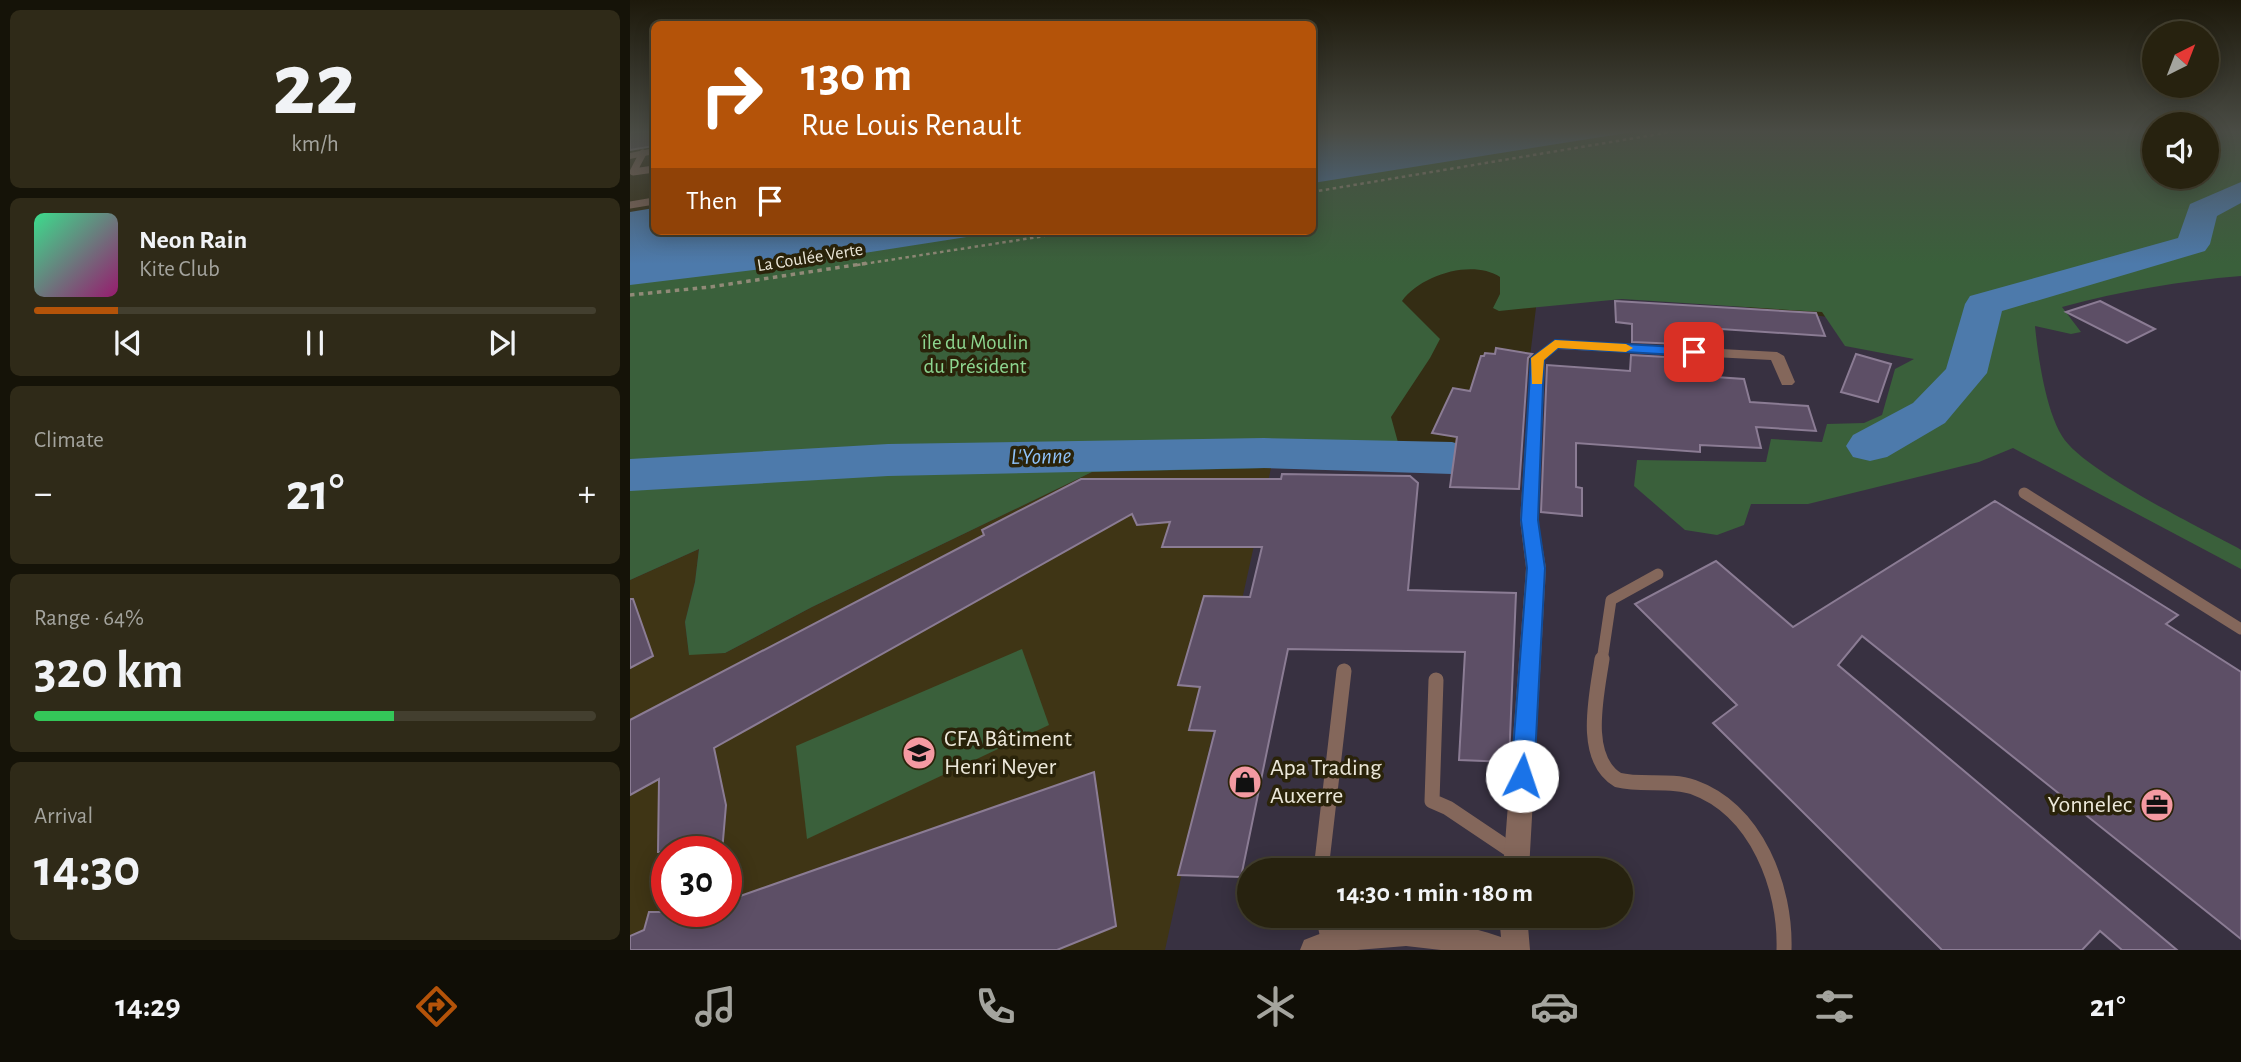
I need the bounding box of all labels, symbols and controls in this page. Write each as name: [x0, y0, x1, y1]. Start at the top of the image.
north arrow: [2142, 21, 2219, 98]
map controls: [2142, 21, 2219, 189]
text: 22: [272, 40, 358, 131]
icon: right: [686, 49, 777, 140]
text: 130 m: [801, 51, 912, 100]
text: Rue Louis Renault: [801, 109, 1021, 141]
button: sound: [2142, 112, 2219, 189]
text: km/h: [291, 133, 339, 156]
icon: arrive: [751, 182, 789, 220]
text: Then: [686, 188, 737, 214]
text: Neon Rain: [139, 227, 247, 253]
street label: La Coulée Verte: [756, 241, 864, 275]
text: Kite Club: [139, 258, 220, 281]
pin: [1664, 322, 1724, 382]
icon: previous: [109, 324, 147, 362]
icon: pause: [296, 324, 334, 362]
icon: next: [483, 324, 521, 362]
park label: île du Moulin du Président: [921, 332, 1028, 377]
icon: arrive: [1675, 333, 1713, 371]
text: Climate: [34, 429, 104, 452]
water label: L'Yonne: [1010, 445, 1072, 469]
text: 21°: [286, 467, 344, 519]
text: −: [34, 475, 52, 513]
text: +: [578, 475, 596, 513]
text: Range · 64%: [34, 607, 144, 630]
text: 320 km: [34, 645, 184, 697]
place label: CFA Bâtiment Henri Neyer: [944, 727, 1072, 779]
school or university icon: CFA Bâtiment Henri Neyer: [900, 734, 938, 772]
position arrow: [1485, 739, 1559, 813]
place label: Apa Trading Auxerre: [1270, 756, 1382, 808]
shop icon: Apa Trading Auxerre: [1226, 763, 1264, 801]
office icon: Yonnelec: [2138, 786, 2176, 824]
place label: Yonnelec: [2047, 793, 2132, 817]
text: Arrival: [34, 805, 93, 828]
speed limit sign: 30: [651, 836, 742, 927]
text: 14:30: [34, 843, 140, 895]
text: 14:30 · 1 min · 180 m: [1337, 880, 1533, 906]
icon: directions: [412, 982, 461, 1031]
icon: music: [691, 982, 740, 1031]
icon: phone: [971, 982, 1020, 1031]
icon: climate: [1251, 982, 1300, 1031]
icon: car: [1530, 982, 1579, 1031]
icon: filters: [1810, 982, 1859, 1031]
text: 14:29: [115, 990, 181, 1022]
text: 21°: [2090, 990, 2126, 1022]

